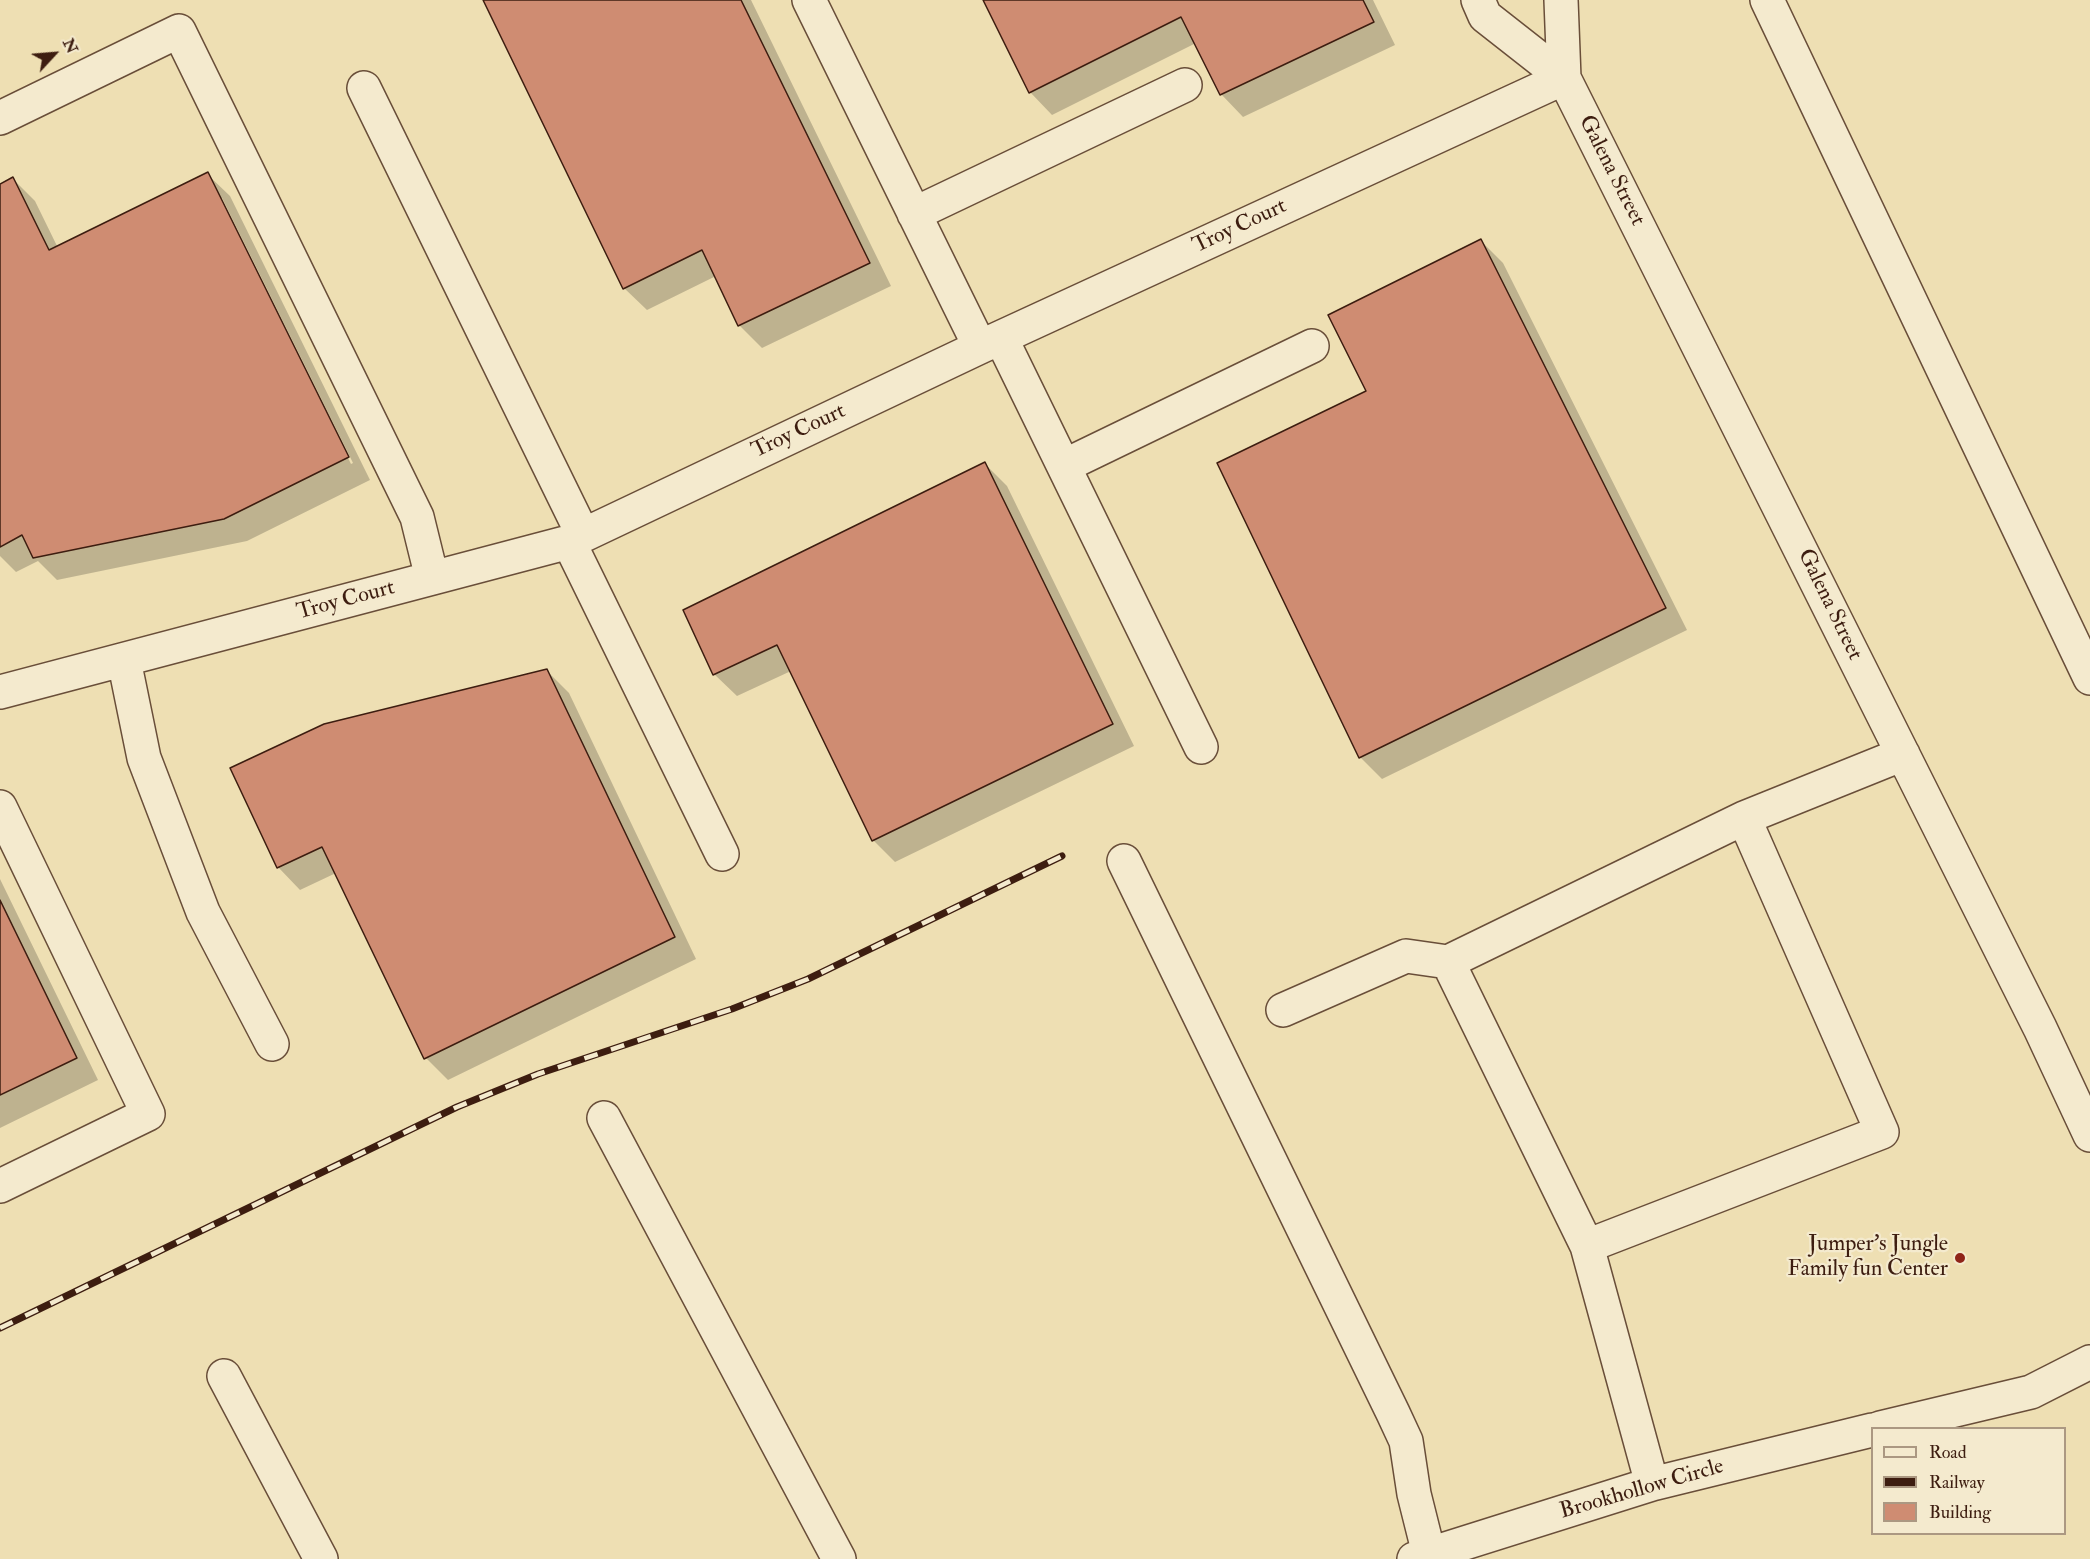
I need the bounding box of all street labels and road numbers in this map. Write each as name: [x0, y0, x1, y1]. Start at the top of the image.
street label: Galena Street: [1572, 111, 1650, 231]
street label: Troy Court: [1189, 194, 1291, 260]
street label: Troy Court: [748, 399, 850, 465]
street label: Galena Street: [1791, 545, 1867, 665]
street label: Troy Court: [294, 575, 398, 627]
street label: Brookhollow Circle: [1557, 1454, 1727, 1526]

